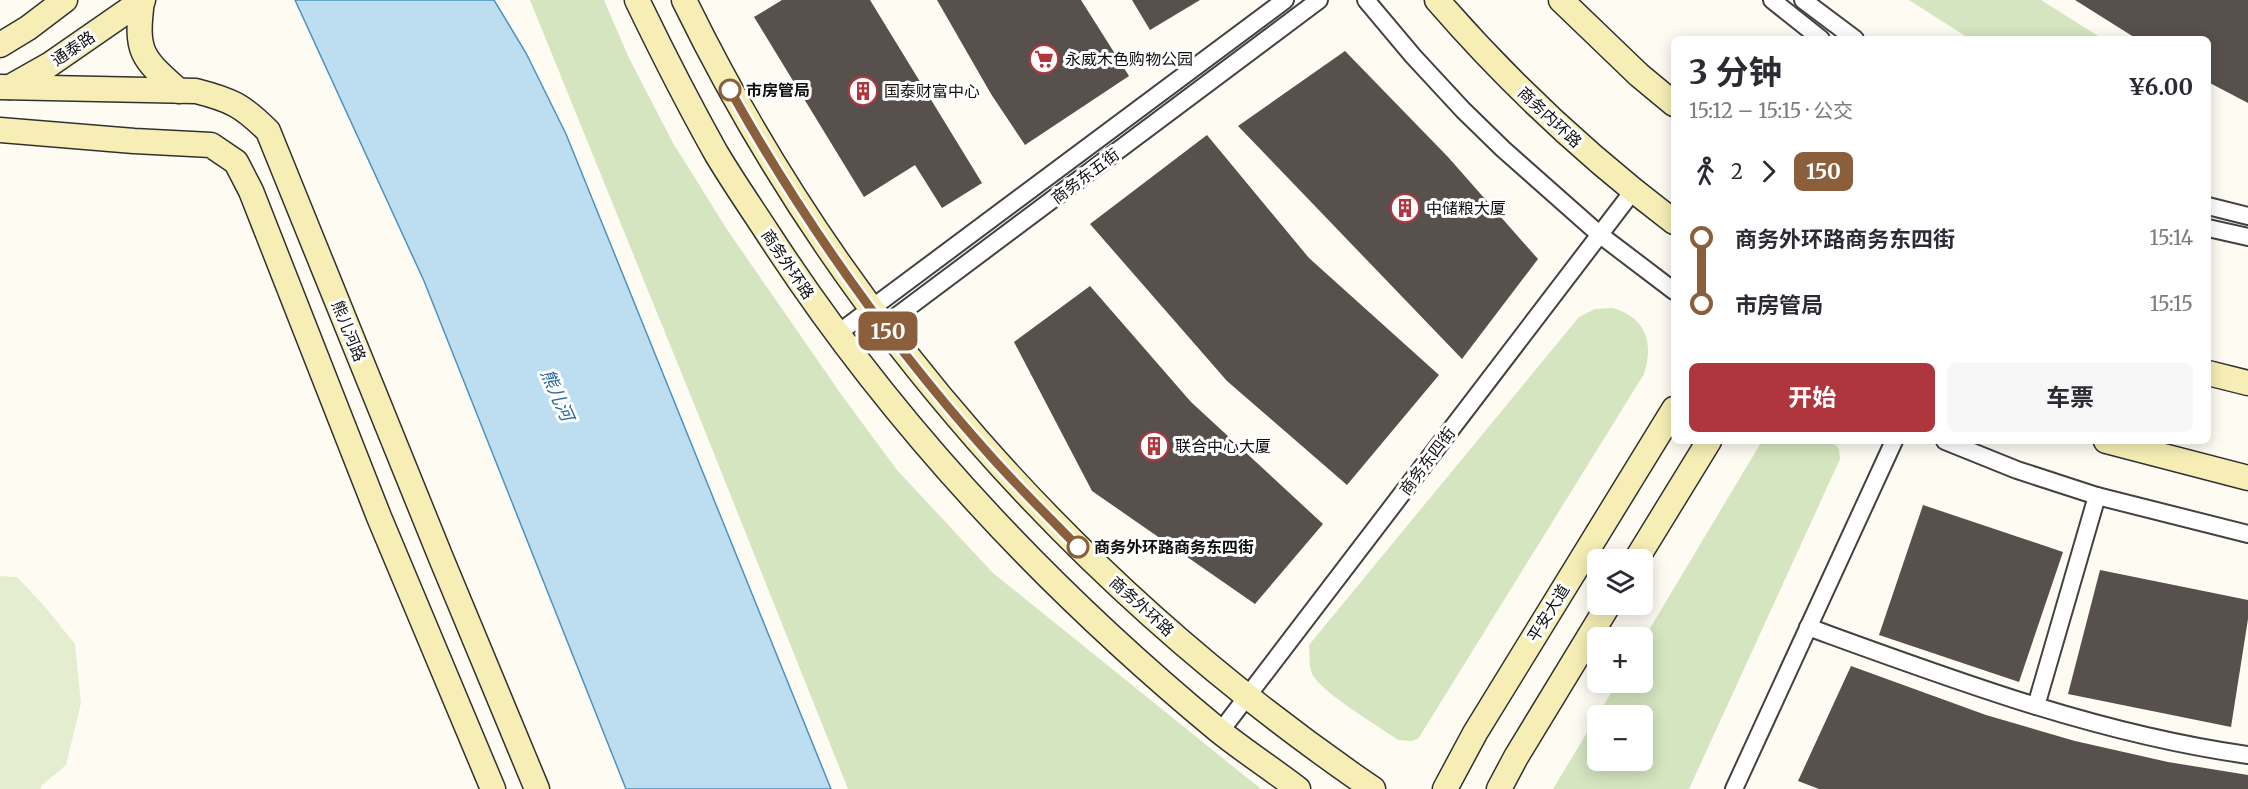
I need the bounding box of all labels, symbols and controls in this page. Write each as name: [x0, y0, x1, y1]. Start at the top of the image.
street label: 通泰路: [48, 26, 98, 70]
supermarket icon: 永威木色购物公园: [1028, 43, 1060, 75]
place label: 永威木色购物公园: [1065, 49, 1193, 69]
text: 3 分钟: [1689, 52, 1782, 93]
text: ¥6.00: [2128, 73, 2193, 101]
building icon: 国泰财富中心: [847, 75, 879, 107]
marker: 市房管局: [719, 79, 741, 101]
place label: 市房管局: [746, 80, 810, 100]
place label: 国泰财富中心: [884, 81, 980, 101]
street label: 商务内环路: [1514, 82, 1586, 152]
text: 15:12 – 15:15 · 公交: [1689, 98, 1853, 123]
street label: 商务东五街: [1047, 144, 1123, 208]
icon: walk: [1689, 155, 1722, 188]
icon: forward: [1752, 155, 1785, 188]
text: 150: [1806, 158, 1841, 185]
text: 2: [1731, 159, 1743, 184]
building icon: 中储粮大厦: [1389, 192, 1421, 224]
place label: 中储粮大厦: [1426, 198, 1506, 218]
street label: 商务外环路: [757, 225, 819, 303]
text: 商务外环路商务东四街: [1735, 225, 1955, 253]
text: 15:14: [2150, 225, 2193, 250]
text: 市房管局: [1735, 291, 1823, 319]
text: 15:15: [2150, 291, 2193, 316]
street label: 熊儿河路: [328, 298, 370, 364]
line badge: 150: [854, 312, 922, 350]
text: 150: [870, 318, 906, 345]
button: 开始: [1689, 363, 1935, 432]
button: 车票: [1947, 363, 2193, 432]
water label: 熊儿河: [536, 365, 580, 427]
street label: 商务东四街: [1395, 423, 1459, 499]
building icon: 联合中心大厦: [1138, 430, 1170, 462]
place label: 联合中心大厦: [1175, 436, 1271, 456]
marker: 商务外环路商务东四街: [1067, 536, 1089, 558]
place label: 商务外环路商务东四街: [1094, 537, 1254, 557]
map controls: [1587, 549, 1653, 771]
button: layers: [1587, 549, 1653, 615]
street label: 商务外环路: [1106, 572, 1178, 640]
street label: 平安大道: [1523, 581, 1573, 645]
button: +: [1587, 627, 1653, 693]
button: −: [1587, 705, 1653, 771]

